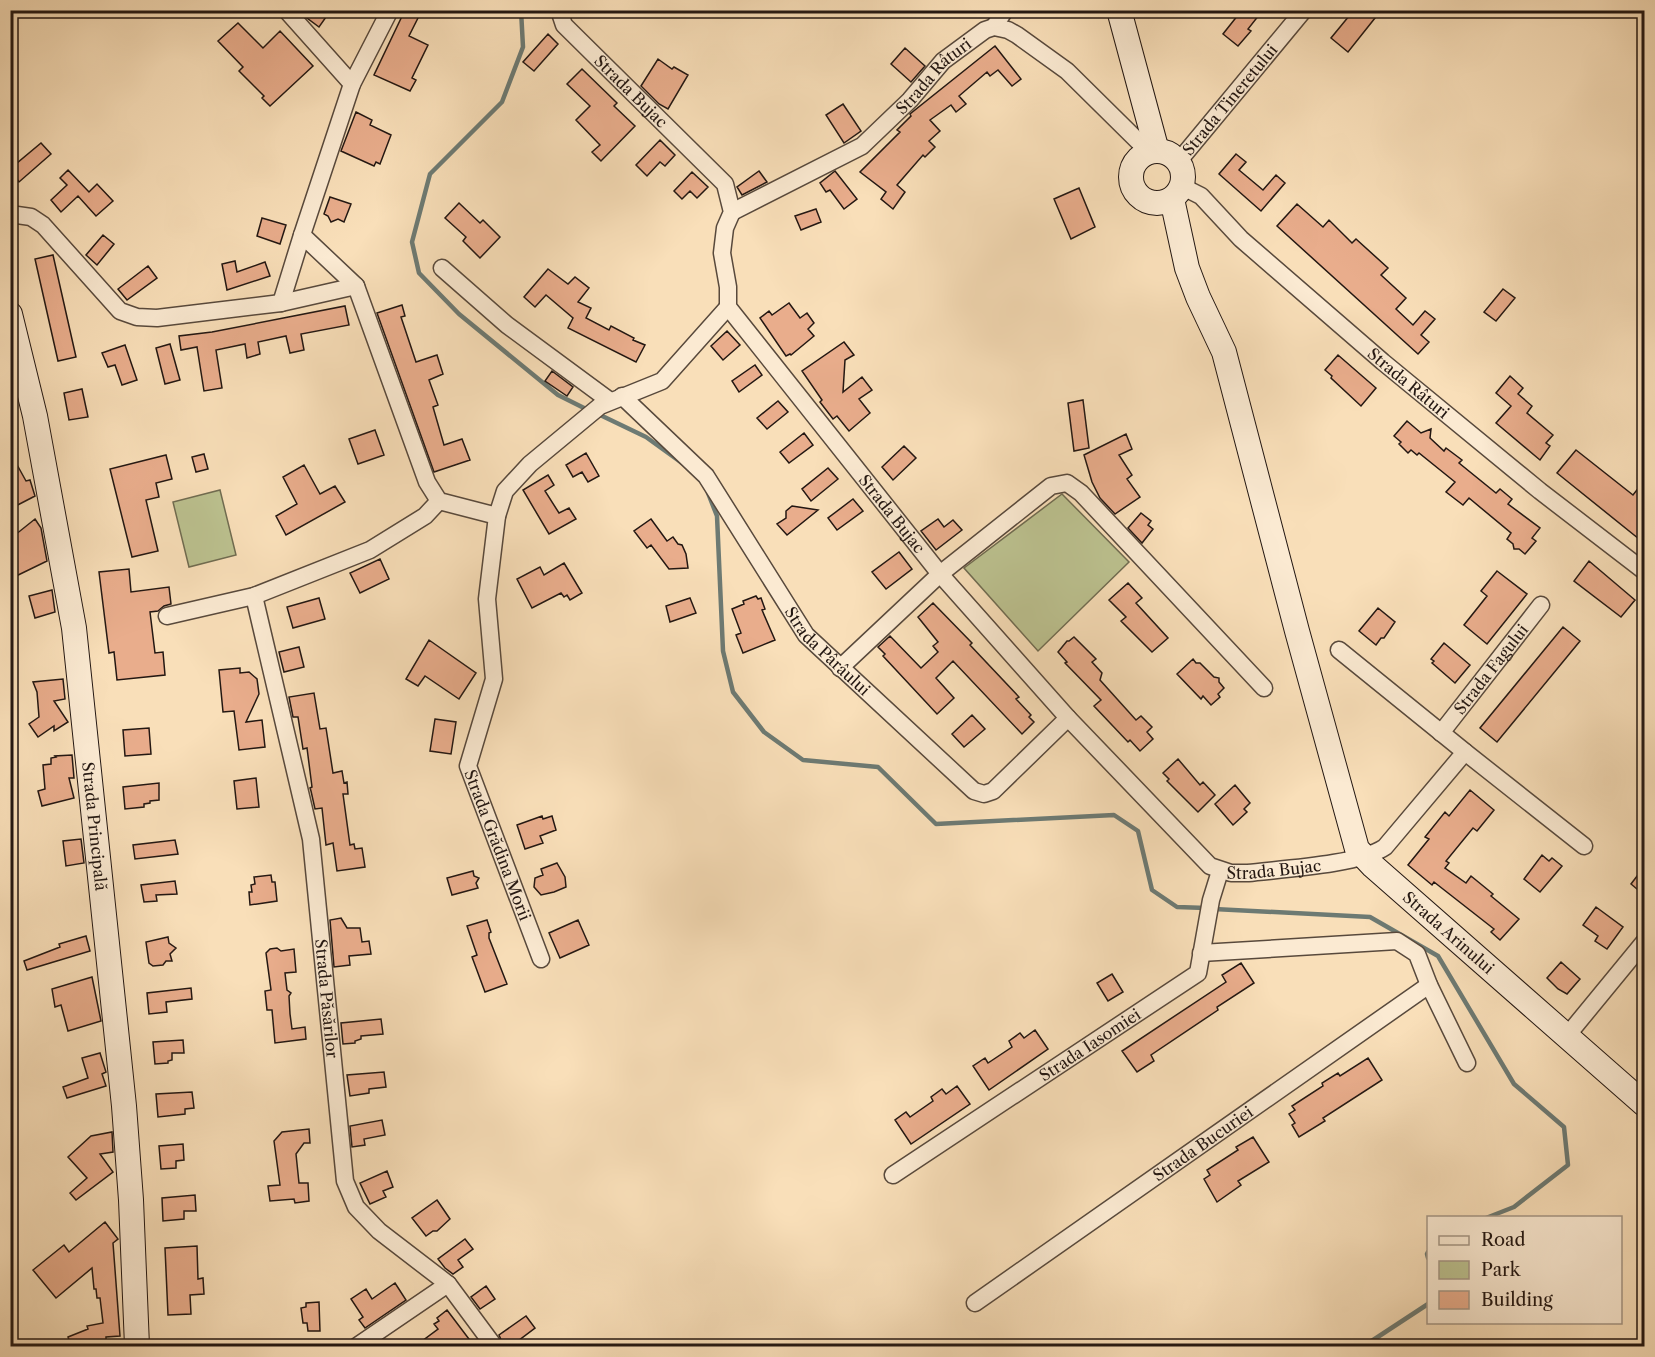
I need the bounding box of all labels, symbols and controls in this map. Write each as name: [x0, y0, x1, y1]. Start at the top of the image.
street label: Strada Râturi: [891, 34, 975, 118]
street label: Strada Tineretului: [1178, 40, 1282, 159]
street label: Strada Bujac: [590, 51, 672, 132]
street label: Strada Râturi: [1364, 343, 1454, 423]
street label: Strada Bujac: [855, 470, 929, 557]
street label: Strada Pârâului: [781, 603, 875, 700]
street label: Strada Fagului: [1450, 620, 1532, 718]
street label: Strada Principală: [78, 761, 111, 892]
street label: Strada Grădina Morii: [460, 767, 536, 923]
street label: Strada Bujac: [1226, 855, 1322, 883]
street label: Strada Arinului: [1399, 887, 1499, 978]
street label: Strada Păsărilor: [311, 938, 343, 1059]
street label: Strada Iasomiei: [1035, 1004, 1144, 1085]
street label: Strada Bucuriei: [1149, 1102, 1257, 1185]
legend: [1427, 1216, 1622, 1324]
text: Road: [1481, 1229, 1526, 1251]
text: Park: [1481, 1259, 1522, 1281]
text: Building: [1481, 1289, 1553, 1311]

